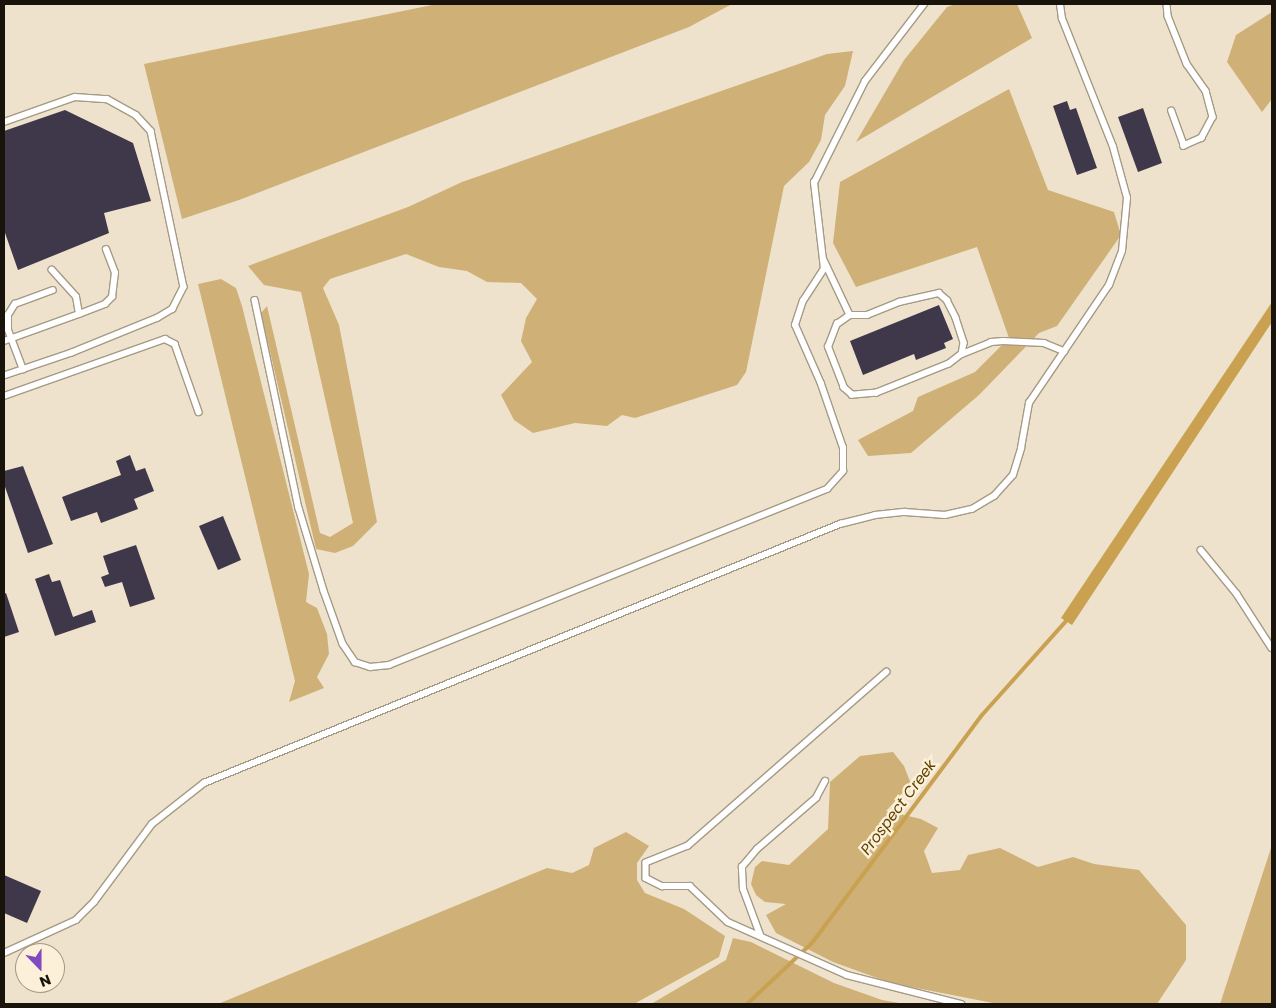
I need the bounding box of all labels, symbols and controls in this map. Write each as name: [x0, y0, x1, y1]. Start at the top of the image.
water label: Prospect Creek: [857, 756, 939, 858]
north arrow: [15, 943, 65, 993]
text: N: [37, 970, 54, 992]

